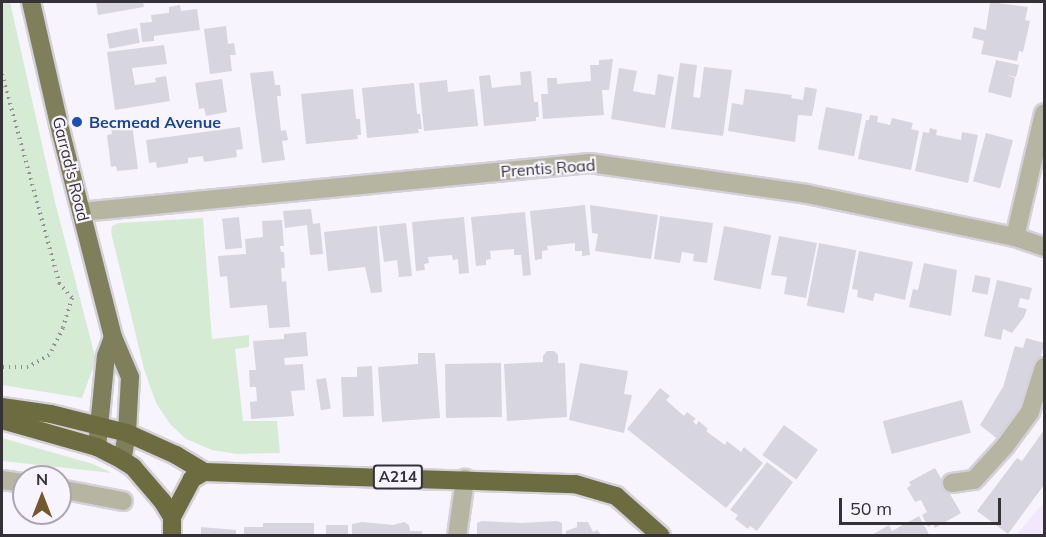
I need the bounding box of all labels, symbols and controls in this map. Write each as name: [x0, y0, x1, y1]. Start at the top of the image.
place label: Becmead Avenue: [89, 112, 221, 132]
street label: Garrad's Road: [49, 115, 93, 223]
marker: Becmead Avenue: [70, 115, 84, 129]
street label: Prentis Road: [500, 155, 596, 181]
north arrow: [12, 465, 72, 525]
road number: A214: [372, 465, 424, 489]
text: N: [36, 469, 48, 489]
scale bar: [842, 486, 1004, 524]
text: 50 m: [850, 497, 892, 520]

